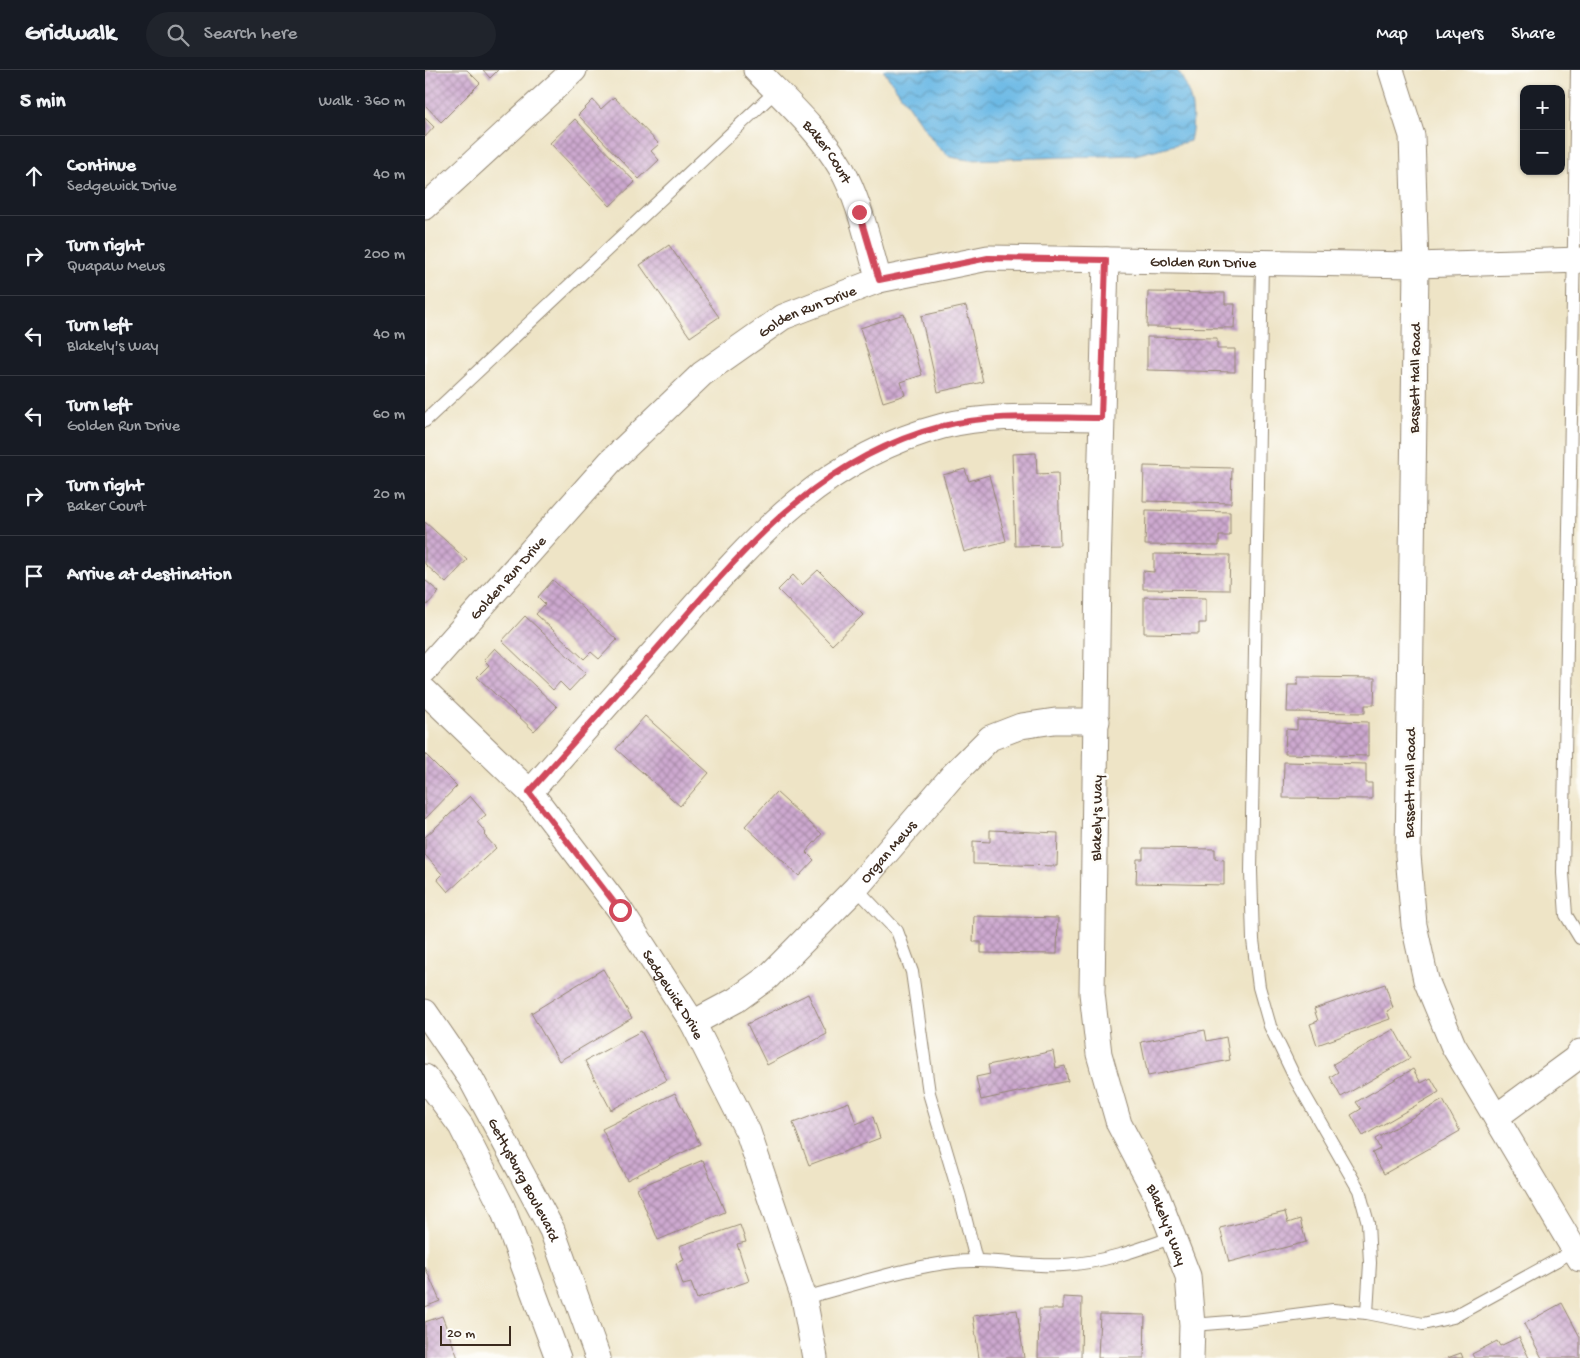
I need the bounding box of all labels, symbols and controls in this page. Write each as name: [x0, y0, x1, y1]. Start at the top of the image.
search box: [146, 12, 496, 57]
text: Gridwalk: [25, 20, 116, 49]
icon: search: [164, 21, 192, 49]
text: Search here: [204, 23, 297, 46]
text: Map: [1376, 24, 1408, 45]
text: Layers: [1436, 24, 1483, 45]
text: Share: [1511, 24, 1555, 45]
map controls: [1520, 85, 1565, 175]
button: +: [1520, 85, 1565, 130]
text: 5 min: [20, 90, 65, 115]
text: Walk · 360 m: [319, 93, 405, 112]
street label: Baker Court: [797, 116, 855, 188]
button: −: [1520, 130, 1565, 175]
text: Continue: [67, 155, 136, 178]
icon: ahead: [20, 162, 48, 190]
text: 40 m: [373, 166, 405, 185]
text: Sedgewick Drive: [67, 178, 177, 197]
route end: [848, 201, 871, 224]
text: Turn right: [67, 235, 143, 258]
icon: right: [20, 242, 48, 270]
text: 200 m: [364, 246, 405, 265]
street label: Golden Run Drive: [1150, 254, 1257, 273]
text: Quapaw Mews: [67, 258, 165, 277]
street label: Golden Run Drive: [755, 283, 859, 343]
text: Turn left: [67, 315, 131, 338]
street label: Bassett Hall Road: [1406, 321, 1426, 434]
icon: left: [20, 322, 48, 350]
text: 40 m: [373, 326, 405, 345]
text: Blakely's Way: [67, 338, 158, 357]
text: Turn left: [67, 395, 131, 418]
icon: left: [20, 402, 48, 430]
text: 60 m: [373, 406, 405, 425]
text: Golden Run Drive: [67, 418, 180, 437]
text: Turn right: [67, 475, 143, 498]
icon: right: [20, 482, 48, 510]
text: 20 m: [373, 486, 405, 505]
text: Baker Court: [67, 498, 146, 517]
street label: Golden Run Drive: [467, 533, 551, 624]
icon: arrive: [20, 562, 48, 590]
text: Arrive at destination: [67, 564, 231, 587]
street label: Bassett Hall Road: [1401, 726, 1421, 839]
street label: Blakely's Way: [1088, 774, 1108, 862]
street label: Organ Mews: [857, 817, 922, 888]
route start: [609, 899, 632, 922]
street label: Sedgewick Drive: [637, 947, 707, 1043]
street label: Gettysburg Boulevard: [483, 1115, 563, 1245]
street label: Blakely's Way: [1141, 1181, 1190, 1269]
scale bar: [440, 1323, 511, 1346]
text: 20 m: [447, 1326, 475, 1343]

